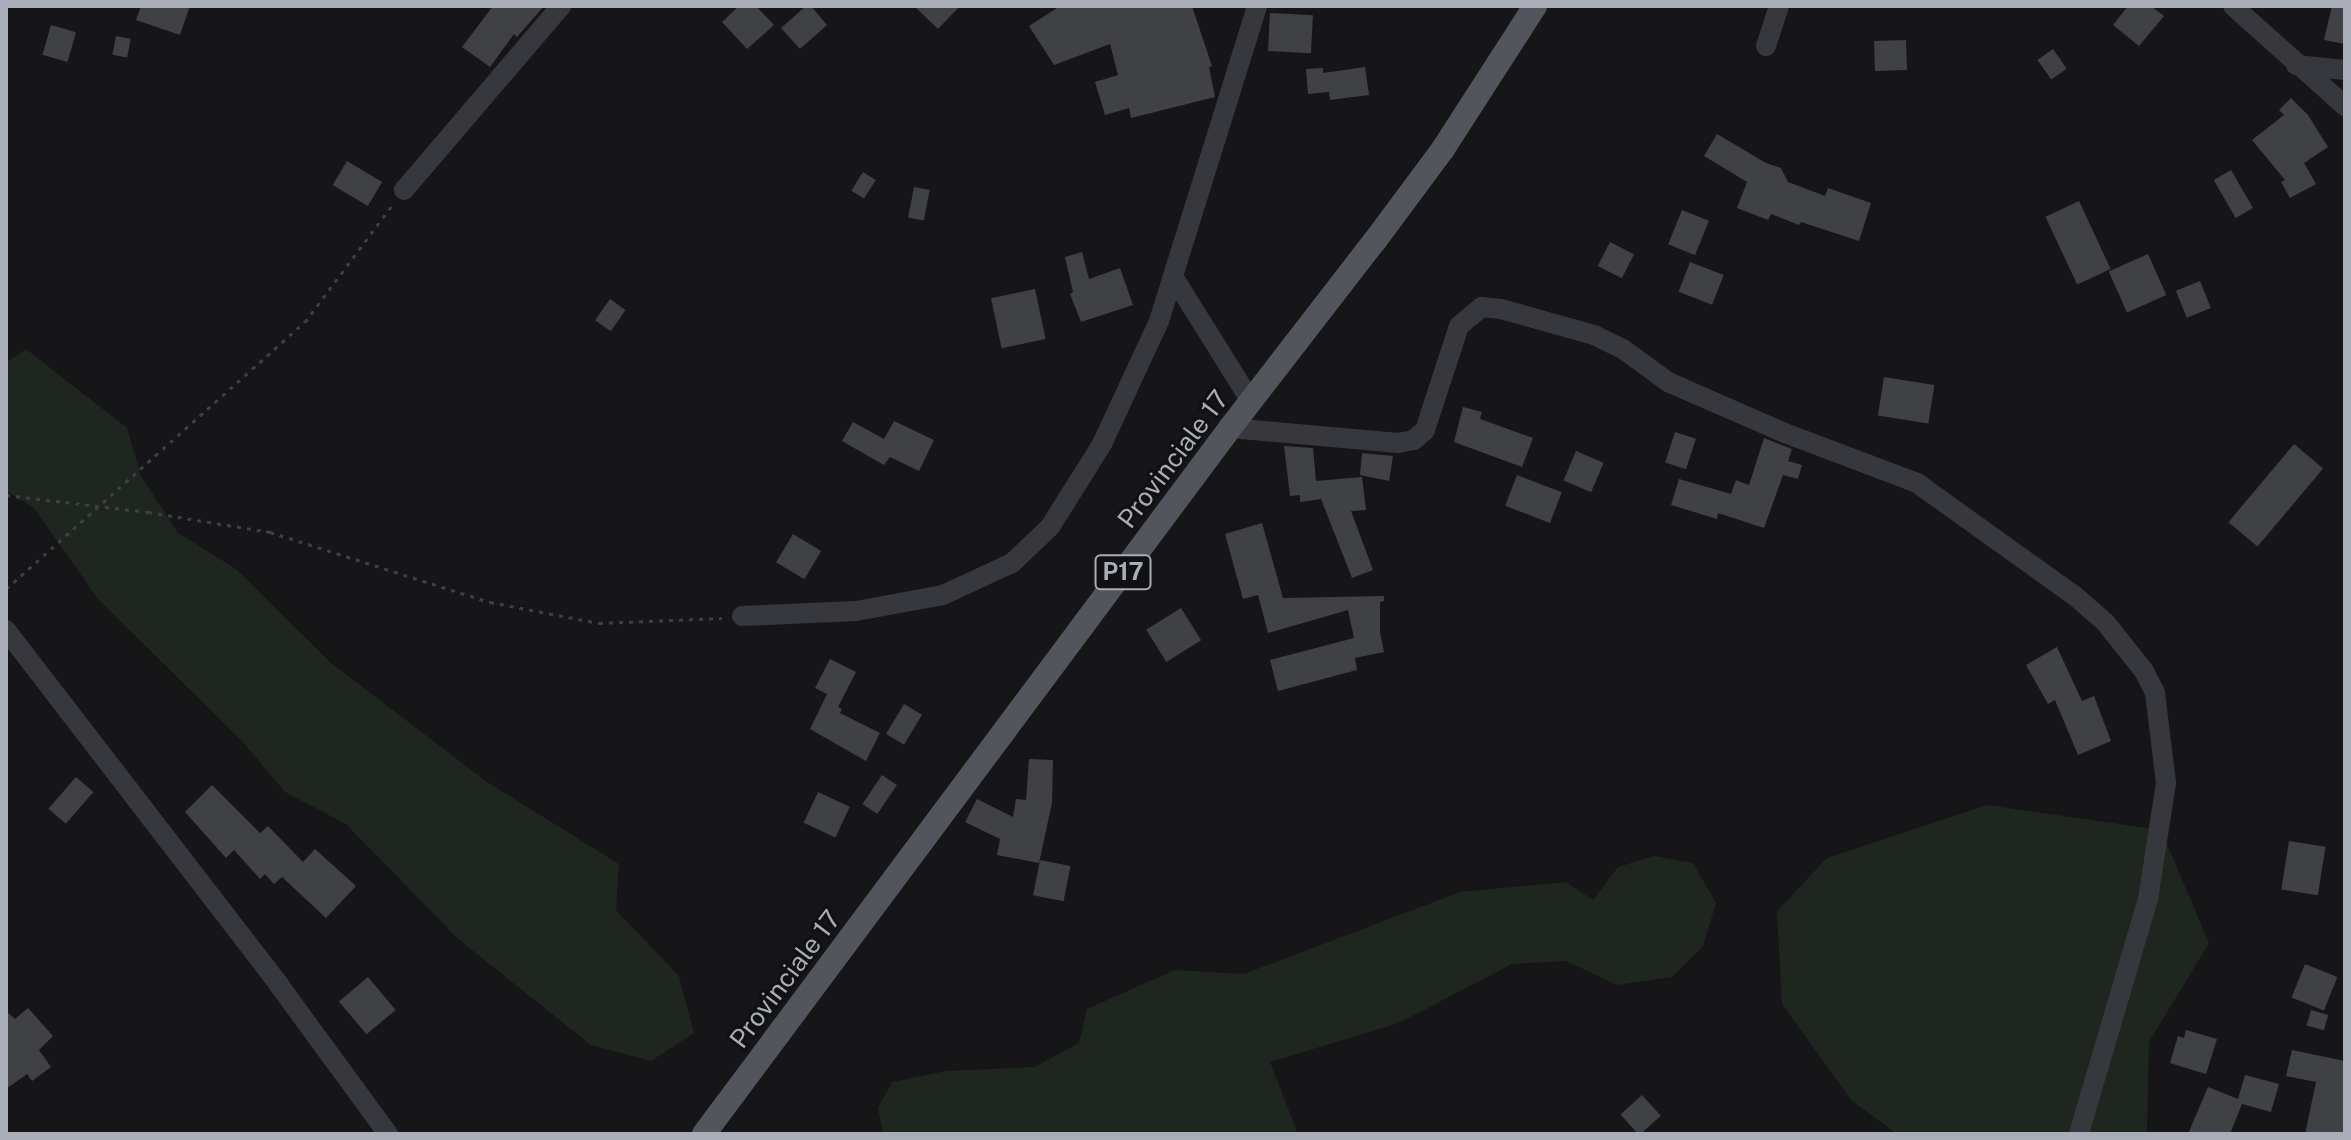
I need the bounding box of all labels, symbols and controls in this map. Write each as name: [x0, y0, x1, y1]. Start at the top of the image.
street label: Provinciale 17: [1111, 384, 1235, 534]
road number: P17: [1093, 552, 1153, 592]
street label: Provinciale 17: [723, 904, 847, 1054]

